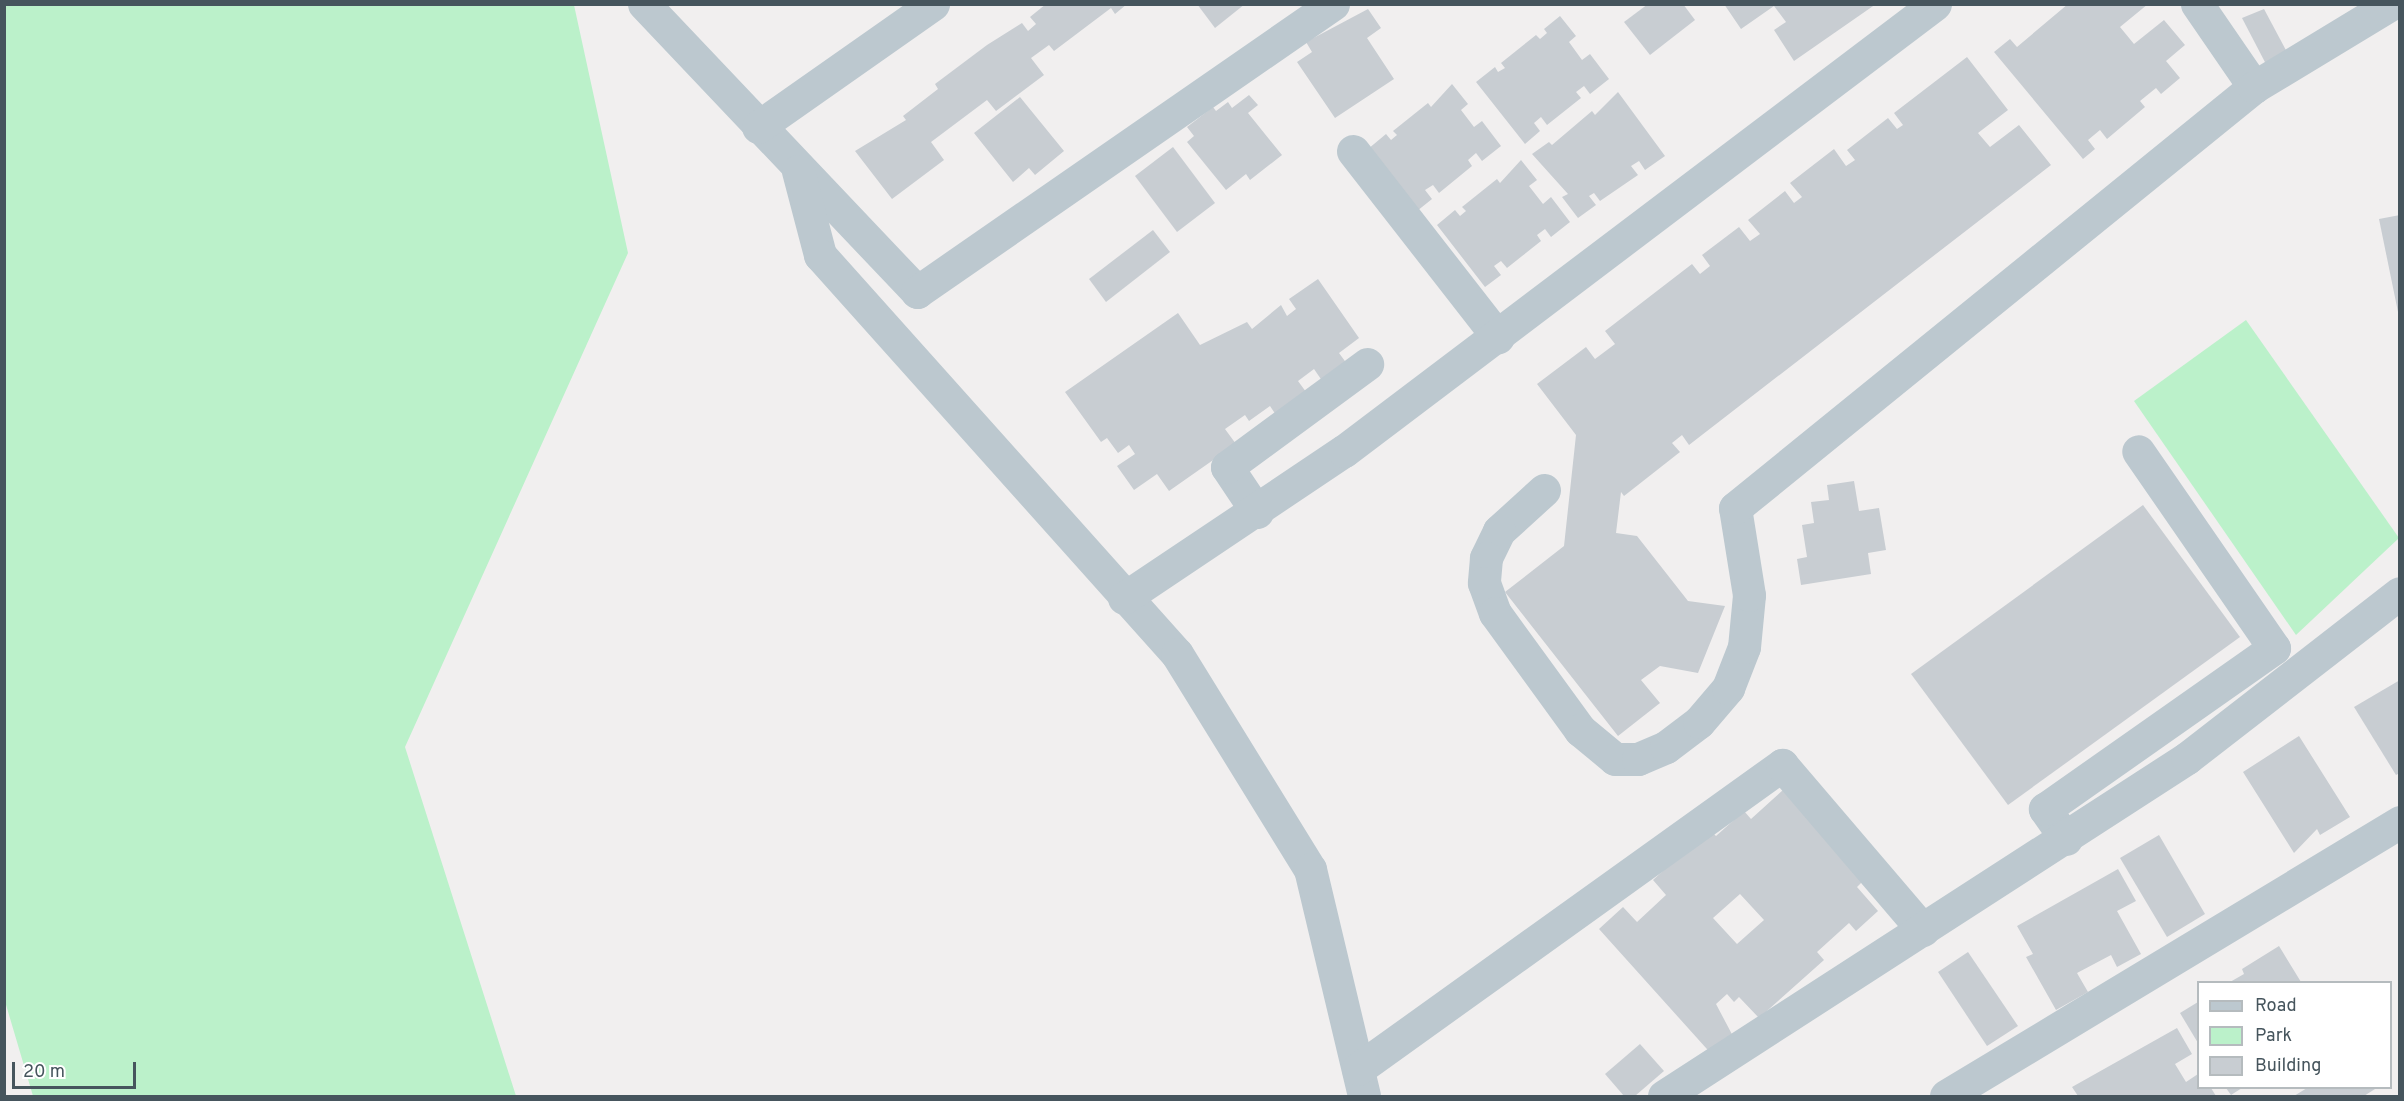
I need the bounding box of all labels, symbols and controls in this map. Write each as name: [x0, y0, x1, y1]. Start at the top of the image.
legend: [2197, 981, 2392, 1089]
text: Road: [2255, 995, 2297, 1018]
text: Park: [2255, 1025, 2292, 1048]
scale bar: [15, 1050, 140, 1088]
text: Building: [2255, 1055, 2321, 1078]
text: 20 m: [23, 1061, 65, 1084]

